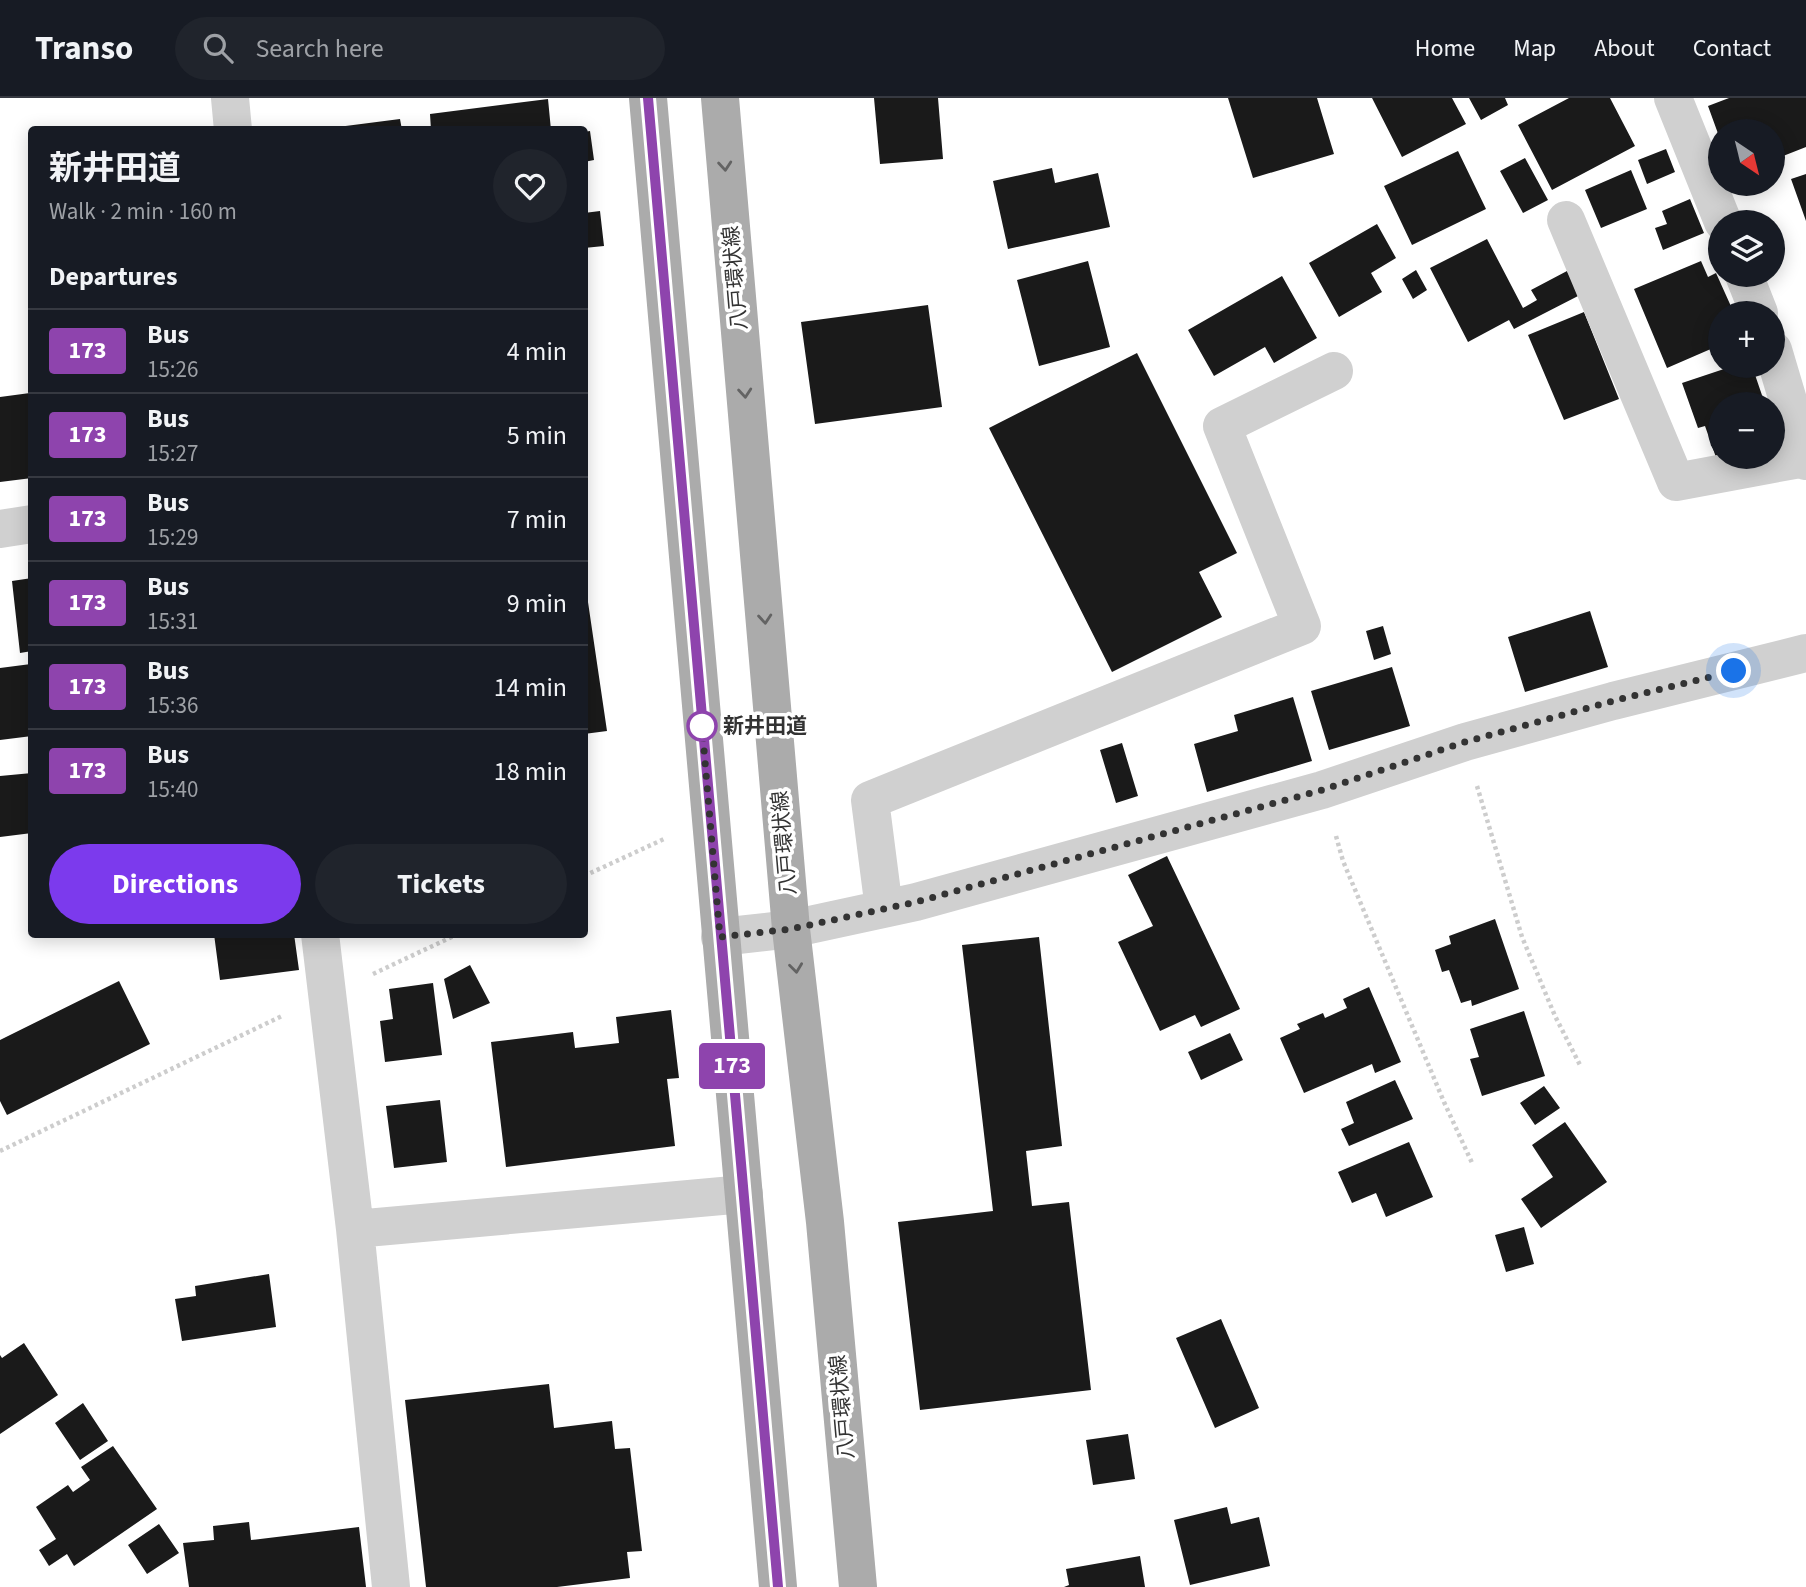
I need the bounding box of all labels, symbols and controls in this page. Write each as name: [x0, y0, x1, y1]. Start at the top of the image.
search box: [175, 17, 665, 80]
text: Transo: [35, 25, 133, 72]
icon: search: [199, 29, 237, 67]
text: Search here: [255, 30, 384, 67]
text: Home: [1415, 31, 1475, 66]
text: Map: [1513, 31, 1556, 66]
text: About: [1594, 31, 1655, 66]
text: Contact: [1693, 31, 1771, 66]
north arrow: [1708, 119, 1785, 196]
map controls: [1708, 119, 1785, 469]
text: 新井田道: [49, 145, 181, 192]
button: heart: [493, 149, 567, 223]
one-way arrow: [718, 160, 733, 172]
text: Walk · 2 min · 160 m: [49, 195, 237, 228]
button: layers: [1708, 210, 1785, 287]
street label: 八戸環状線: [715, 224, 755, 332]
text: Departures: [49, 258, 177, 295]
button: +: [1708, 301, 1785, 378]
text: Bus: [147, 316, 189, 353]
text: 173: [68, 333, 107, 368]
text: 4 min: [507, 333, 567, 370]
text: 15:26: [147, 353, 198, 386]
one-way arrow: [737, 387, 752, 398]
button: −: [1708, 392, 1785, 469]
text: Bus: [147, 400, 189, 437]
text: 173: [68, 417, 107, 452]
text: 5 min: [507, 417, 567, 454]
text: 15:27: [147, 437, 198, 470]
text: Bus: [147, 484, 189, 521]
text: 173: [68, 501, 107, 536]
text: 7 min: [507, 501, 567, 538]
text: 15:29: [147, 521, 198, 554]
text: Bus: [147, 568, 189, 605]
text: 173: [68, 585, 107, 620]
text: 9 min: [507, 585, 567, 622]
text: 15:31: [147, 605, 198, 638]
one-way arrow: [757, 614, 772, 625]
text: Bus: [147, 652, 189, 689]
your location: [1716, 653, 1751, 688]
text: 173: [68, 669, 107, 704]
text: 14 min: [494, 669, 567, 706]
text: 15:36: [147, 689, 198, 722]
marker: 新井田道: [687, 711, 717, 741]
place label: 新井田道: [723, 711, 807, 741]
text: Bus: [147, 736, 189, 773]
text: 173: [68, 753, 107, 788]
text: 18 min: [494, 753, 567, 790]
text: 15:40: [147, 773, 198, 806]
street label: 八戸環状線: [764, 789, 804, 897]
button: Directions: [49, 844, 301, 924]
button: Tickets: [315, 844, 567, 924]
one-way arrow: [788, 962, 803, 974]
line badge: 173: [692, 1043, 772, 1089]
text: 173: [713, 1048, 751, 1083]
street label: 八戸環状線: [822, 1353, 862, 1461]

